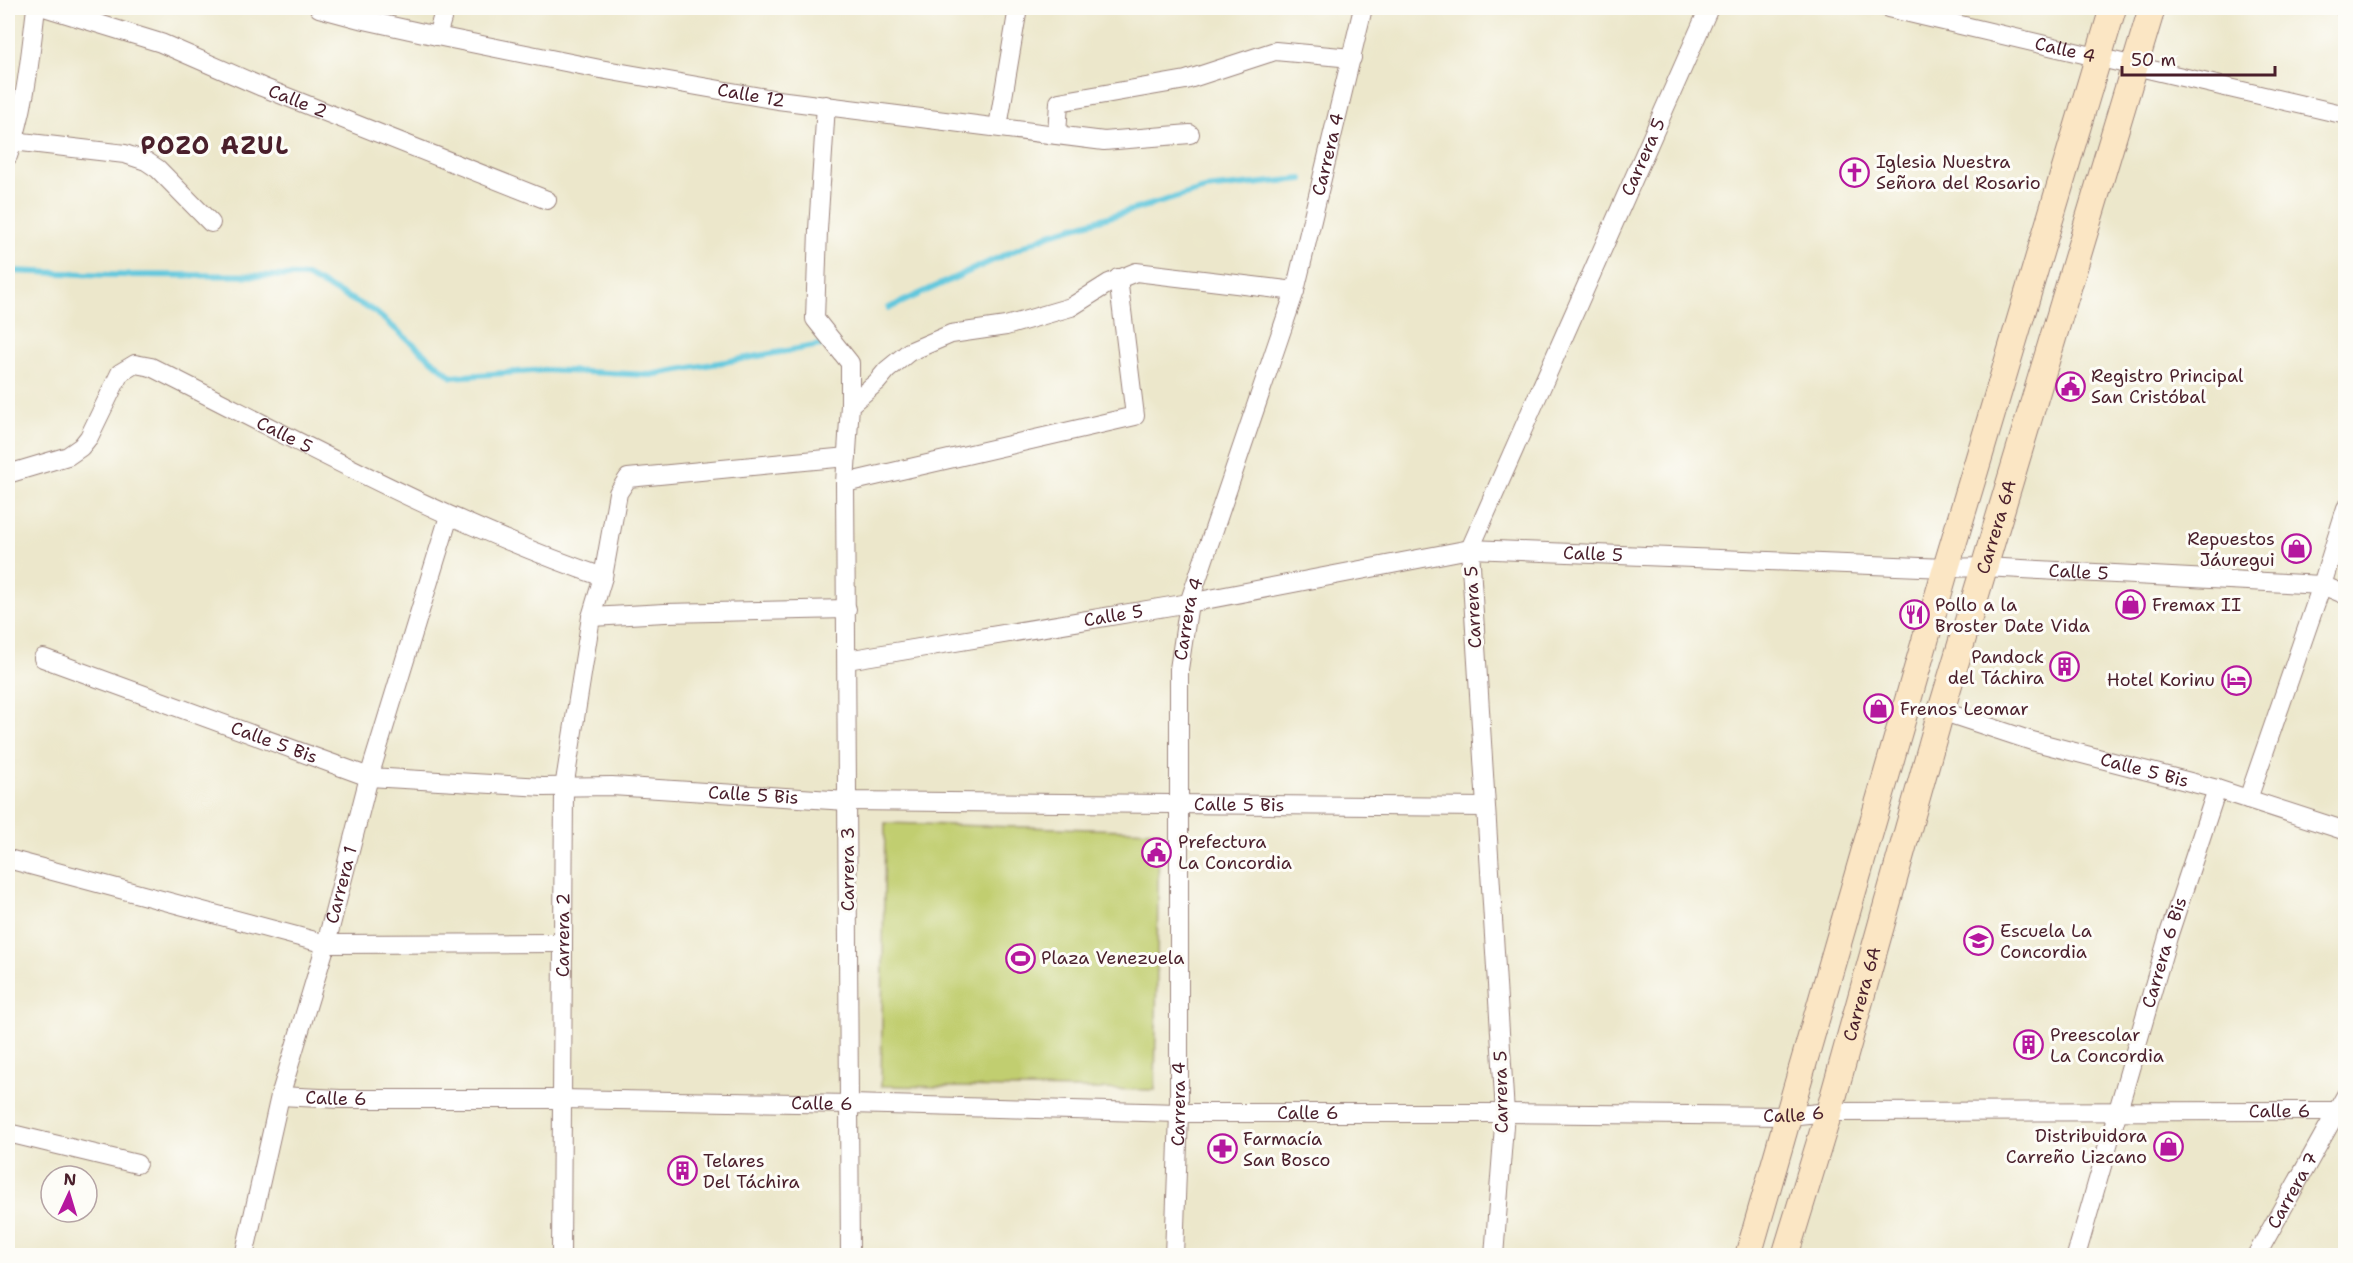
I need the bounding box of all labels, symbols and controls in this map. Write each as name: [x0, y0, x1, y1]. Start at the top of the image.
street label: Calle 4: [2032, 31, 2098, 69]
scale bar: [2122, 39, 2275, 77]
text: 50 m: [2131, 48, 2176, 72]
street label: Calle 12: [715, 78, 786, 113]
street label: Calle 2: [265, 79, 331, 124]
street label: Carrera 4: [1306, 110, 1349, 198]
street label: Carrera 5: [1615, 114, 1671, 200]
district label: POZO AZUL: [140, 130, 290, 162]
place label: Iglesia Nuestra Señora del Rosario: [1876, 150, 2041, 195]
church icon: Iglesia Nuestra Señora del Rosario: [1839, 156, 1871, 188]
place label: Registro Principal San Cristóbal: [2091, 364, 2244, 409]
public building icon: Registro Principal San Cristóbal: [2054, 370, 2086, 402]
street label: Calle 5: [252, 411, 317, 459]
street label: Carrera 6A: [1971, 477, 2022, 577]
place label: Repuestos Jáuregui: [2187, 527, 2275, 572]
shop icon: Repuestos Jáuregui: [2280, 533, 2312, 565]
street label: Calle 5: [1563, 541, 1623, 567]
street label: Calle 5: [2048, 558, 2109, 586]
street label: Carrera 5: [1459, 565, 1487, 649]
street label: Carrera 4: [1168, 574, 1209, 662]
shop icon: Fremax II: [2115, 589, 2147, 621]
place label: Pollo a la Broster Date Vida: [1935, 593, 2090, 638]
place label: Fremax II: [2152, 593, 2241, 617]
street label: Calle 5: [1082, 599, 1145, 632]
restaurant icon: Pollo a la Broster Date Vida: [1898, 599, 1930, 631]
place label: Pandock del Táchira: [1948, 645, 2044, 690]
building icon: Pandock del Táchira: [2049, 651, 2081, 683]
hotel icon: Hotel Korinu: [2220, 664, 2252, 696]
place label: Hotel Korinu: [2107, 668, 2215, 692]
shop icon: Frenos Leomar: [1863, 693, 1895, 725]
place label: Frenos Leomar: [1900, 697, 2029, 721]
street label: Calle 5 Bis: [227, 716, 321, 769]
street label: Calle 5 Bis: [2098, 747, 2191, 793]
street label: Calle 5 Bis: [707, 780, 799, 810]
street label: Calle 5 Bis: [1194, 792, 1285, 817]
street label: Carrera 3: [836, 827, 860, 911]
place label: Prefectura La Concordia: [1178, 830, 1292, 875]
public building icon: Prefectura La Concordia: [1141, 836, 1173, 868]
street label: Carrera 1: [320, 843, 363, 926]
street label: Carrera 2: [551, 893, 575, 977]
street label: Carrera 6 Bis: [2136, 894, 2192, 1011]
place label: Escuela La Concordia: [2000, 919, 2092, 964]
school or university icon: Escuela La Concordia: [1963, 925, 1995, 957]
sports icon: Plaza Venezuela: [1004, 942, 1036, 974]
street label: Carrera 6A: [1837, 944, 1887, 1044]
place label: Plaza Venezuela: [1041, 946, 1184, 970]
place label: Preescolar La Concordia: [2050, 1023, 2164, 1068]
building icon: Preescolar La Concordia: [2013, 1029, 2045, 1061]
street label: Carrera 5: [1488, 1050, 1514, 1134]
street label: Carrera 4: [1166, 1062, 1191, 1147]
street label: Calle 6: [305, 1085, 367, 1111]
street label: Calle 6: [791, 1091, 853, 1116]
street label: Calle 6: [2249, 1099, 2310, 1123]
street label: Calle 6: [1277, 1101, 1339, 1125]
street label: Calle 6: [1763, 1101, 1826, 1128]
place label: Distribuidora Carreño Lizcano: [2006, 1124, 2147, 1169]
place label: Farmacía San Bosco: [1243, 1127, 1331, 1172]
shop icon: Distribuidora Carreño Lizcano: [2152, 1130, 2184, 1162]
pharmacy icon: Farmacía San Bosco: [1206, 1133, 1238, 1165]
street label: Carrera 7: [2262, 1148, 2324, 1233]
place label: Telares Del Táchira: [703, 1149, 800, 1194]
building icon: Telares Del Táchira: [666, 1155, 698, 1187]
north arrow: [39, 1164, 99, 1224]
text: N: [63, 1169, 77, 1190]

